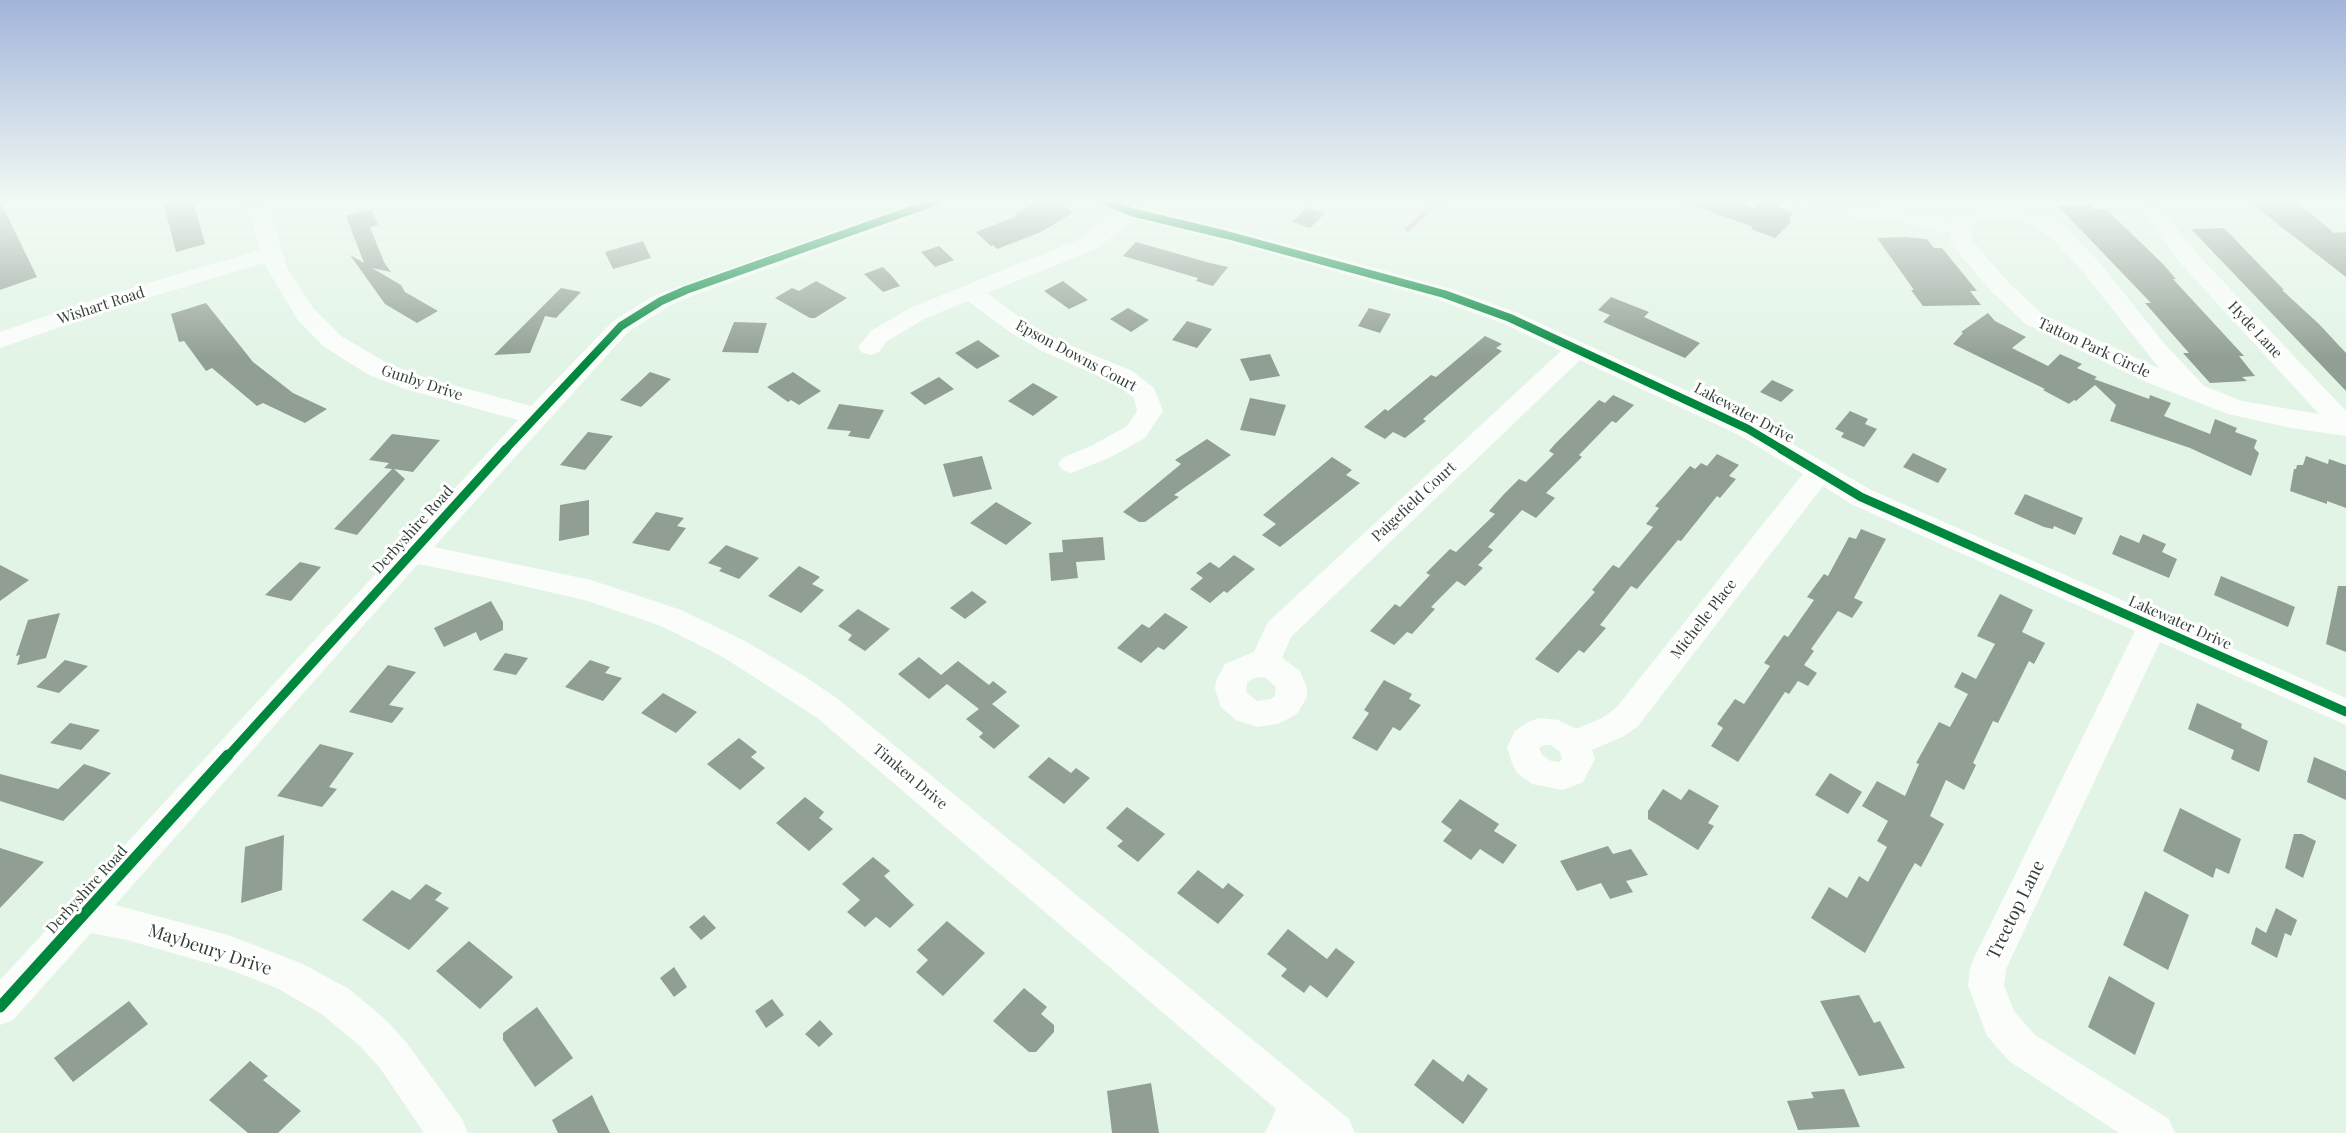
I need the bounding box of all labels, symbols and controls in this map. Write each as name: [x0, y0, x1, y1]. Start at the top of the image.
street label: Wishart Road: [55, 283, 147, 329]
street label: Hyde Lane: [2224, 298, 2286, 362]
street label: Tatton Park Circle: [2035, 314, 2153, 382]
street label: Epson Downs Court: [1012, 316, 1140, 396]
street label: Gunby Drive: [379, 361, 465, 405]
street label: Lakewater Drive: [1691, 379, 1797, 447]
street label: Paigefield Court: [1368, 458, 1460, 546]
street label: Derbyshire Road: [369, 482, 457, 578]
street label: Michelle Place: [1667, 576, 1741, 662]
street label: Lakewater Drive: [2126, 592, 2234, 654]
street label: Timken Drive: [869, 741, 951, 813]
street label: Derbyshire Road: [43, 842, 131, 938]
street label: Treetop Lane: [1983, 857, 2049, 963]
street label: Maybeury Drive: [145, 920, 275, 980]

